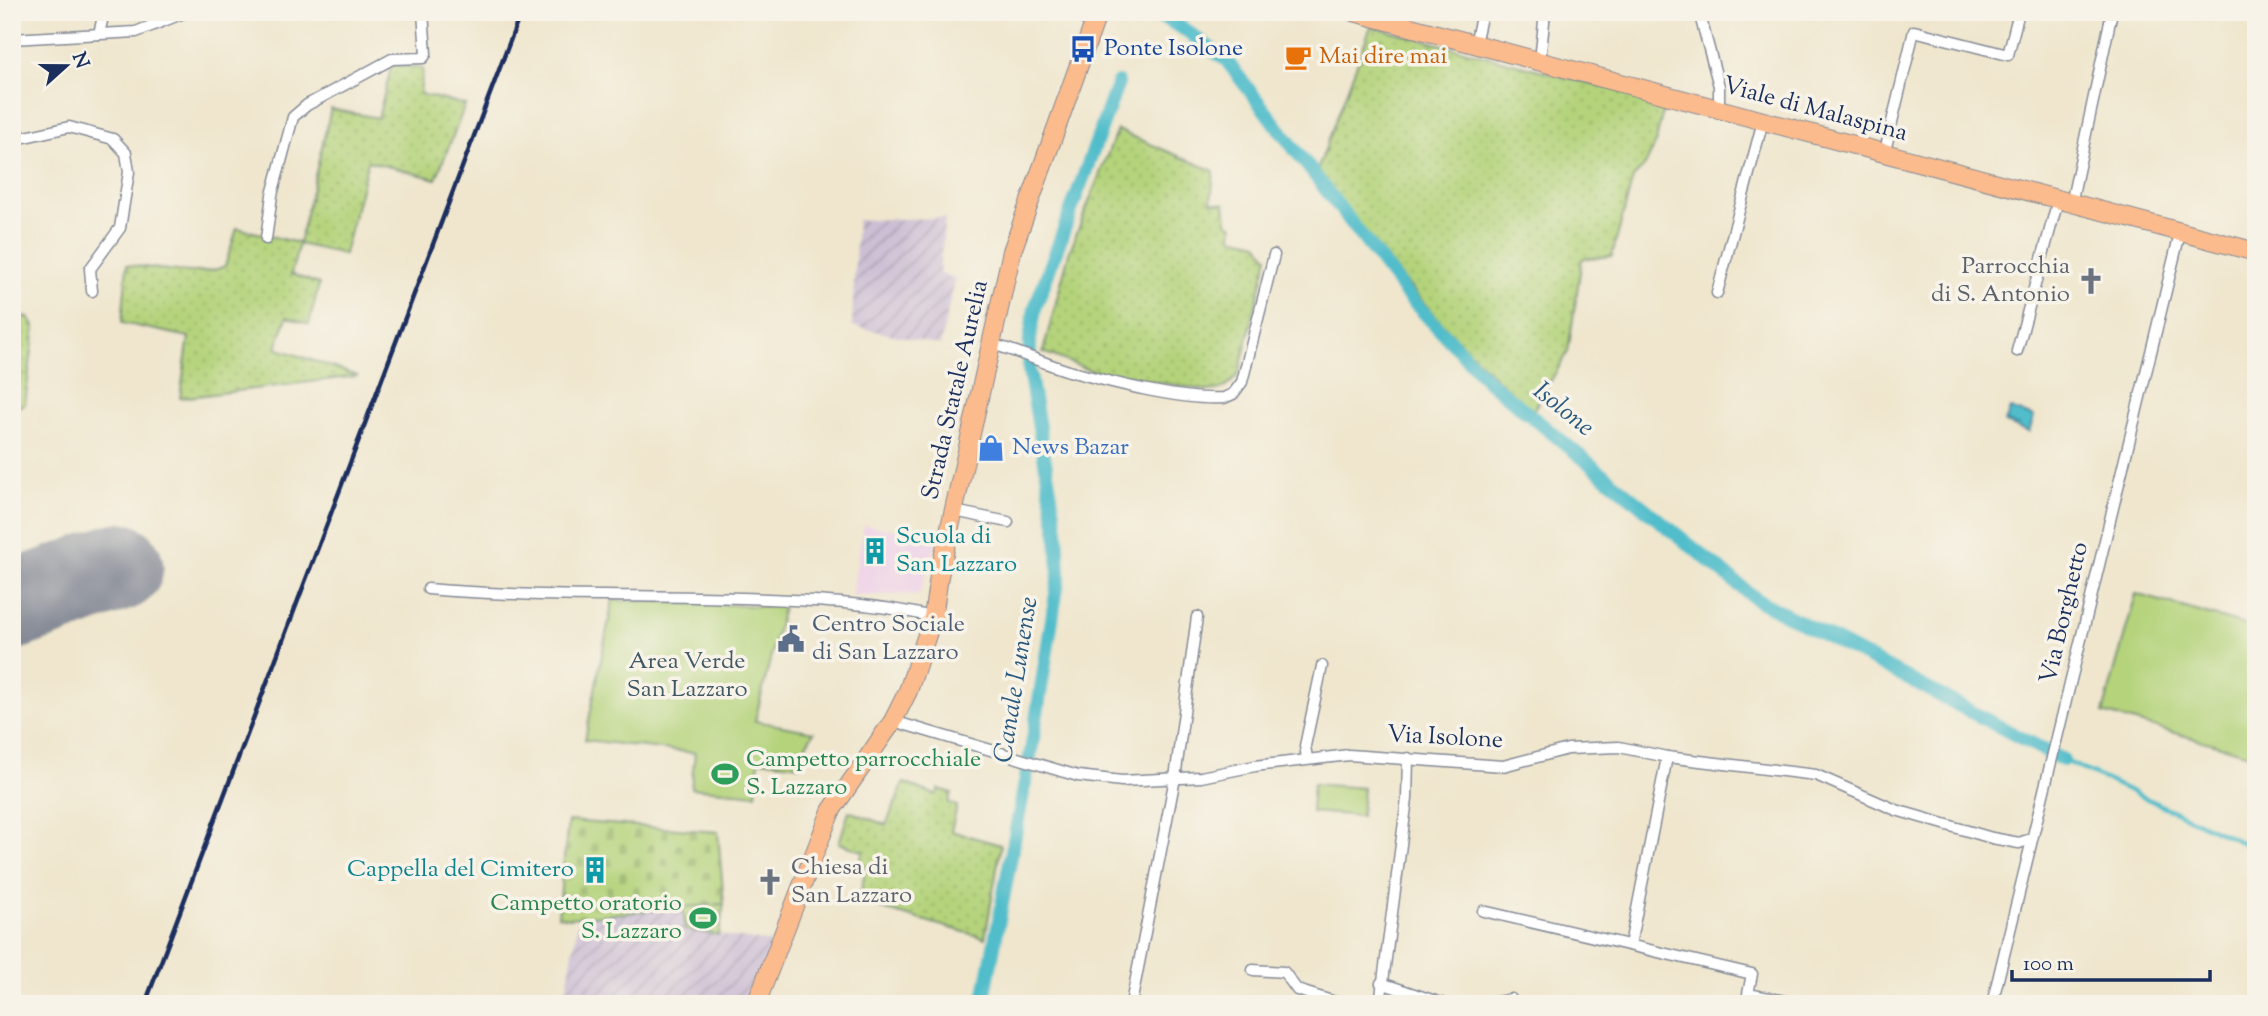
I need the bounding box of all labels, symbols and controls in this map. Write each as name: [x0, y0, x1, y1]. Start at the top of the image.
north arrow: [32, 32, 102, 102]
place label: Ponte Isolone: [1104, 32, 1243, 66]
bus stop icon: Ponte Isolone: [1068, 34, 1098, 64]
place label: Mai dire mai: [1319, 40, 1448, 74]
cafe icon: Mai dire mai: [1283, 42, 1313, 72]
text: N: [64, 49, 95, 73]
street label: Viale di Malaspina: [1719, 69, 1911, 151]
place label: Parrocchia di S. Antonio: [1931, 250, 2070, 312]
church icon: Parrocchia di S. Antonio: [2076, 266, 2106, 296]
street label: Strada Statale Aurelia: [914, 277, 998, 503]
water label: Isolone: [1524, 374, 1602, 446]
place label: News Bazar: [1012, 431, 1129, 465]
shop icon: News Bazar: [976, 433, 1006, 463]
place label: Scuola di San Lazzaro: [896, 520, 1017, 582]
building icon: Scuola di San Lazzaro: [860, 536, 890, 566]
street label: Via Borghetto: [2032, 539, 2098, 687]
water label: Canale Lunense: [986, 594, 1048, 766]
place label: Centro Sociale di San Lazzaro: [812, 608, 965, 670]
public building icon: Centro Sociale di San Lazzaro: [776, 624, 806, 654]
park label: Area Verde San Lazzaro: [626, 645, 748, 707]
street label: Via Isolone: [1386, 718, 1504, 758]
place label: Campetto parrocchiale S. Lazzaro: [746, 743, 981, 805]
sports icon: Campetto parrocchiale S. Lazzaro: [710, 759, 740, 789]
place label: Chiesa di San Lazzaro: [791, 851, 912, 913]
place label: Cappella del Cimitero: [347, 853, 574, 887]
building icon: Cappella del Cimitero: [580, 855, 610, 885]
church icon: Chiesa di San Lazzaro: [755, 867, 785, 897]
place label: Campetto oratorio S. Lazzaro: [490, 887, 682, 949]
sports icon: Campetto oratorio S. Lazzaro: [688, 903, 718, 933]
scale bar: [2012, 939, 2210, 983]
text: 100 m: [2023, 950, 2074, 980]

